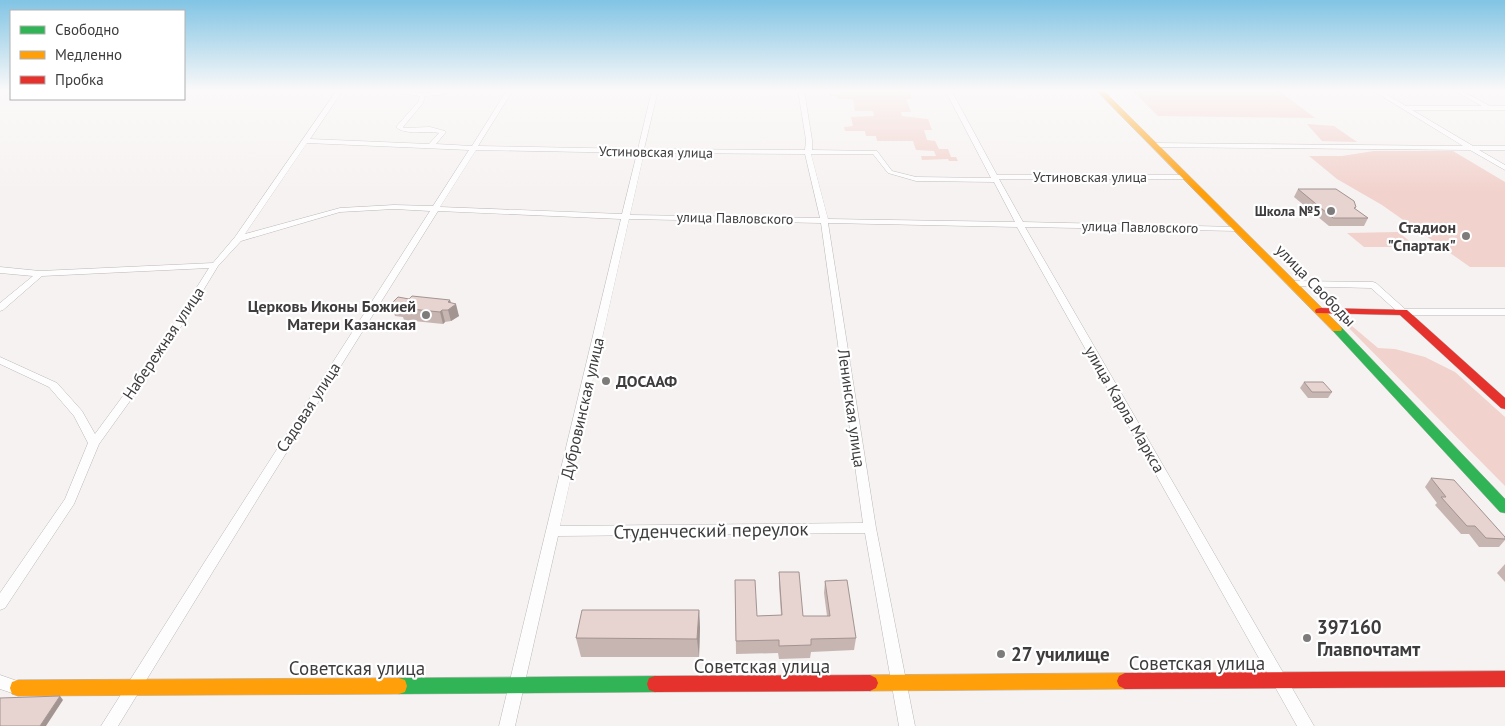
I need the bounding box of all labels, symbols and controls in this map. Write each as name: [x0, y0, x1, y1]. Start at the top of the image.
legend: [10, 10, 185, 100]
text: Свободно: [55, 20, 119, 39]
text: Медленно: [55, 45, 122, 64]
text: Пробка: [55, 70, 104, 89]
street label: Устиновская улица: [599, 142, 713, 162]
street label: Устиновская улица: [1033, 168, 1147, 186]
place label: Школа №5: [1255, 202, 1321, 220]
marker: Школа №5: [1325, 205, 1337, 217]
street label: улица Павловского: [676, 208, 794, 228]
street label: улица Павловского: [1081, 217, 1199, 237]
place label: Стадион "Спартак": [1387, 217, 1456, 255]
marker: Стадион "Спартак": [1460, 230, 1472, 242]
street label: улица Свободы: [1272, 240, 1360, 330]
street label: Набережная улица: [118, 283, 208, 403]
place label: Церковь Иконы Божией Матери Казанская: [248, 296, 416, 334]
marker: Церковь Иконы Божией Матери Казанская: [420, 309, 432, 321]
street label: Дубровинская улица: [556, 335, 608, 481]
street label: улица Карла Маркса: [1080, 342, 1170, 476]
street label: Ленинская улица: [834, 346, 870, 469]
street label: Садовая улица: [272, 358, 344, 456]
place label: ДОСААФ: [616, 371, 677, 391]
marker: ДОСААФ: [600, 375, 612, 387]
street label: Студенческий переулок: [613, 516, 809, 544]
place label: 397160 Главпочтамт: [1317, 615, 1420, 661]
marker: 397160 Главпочтамт: [1301, 632, 1313, 644]
place label: 27 училище: [1011, 642, 1110, 666]
marker: 27 училище: [995, 648, 1007, 660]
street label: Советская улица: [1129, 651, 1265, 675]
street label: Советская улица: [694, 654, 830, 678]
street label: Советская улица: [289, 656, 425, 680]

